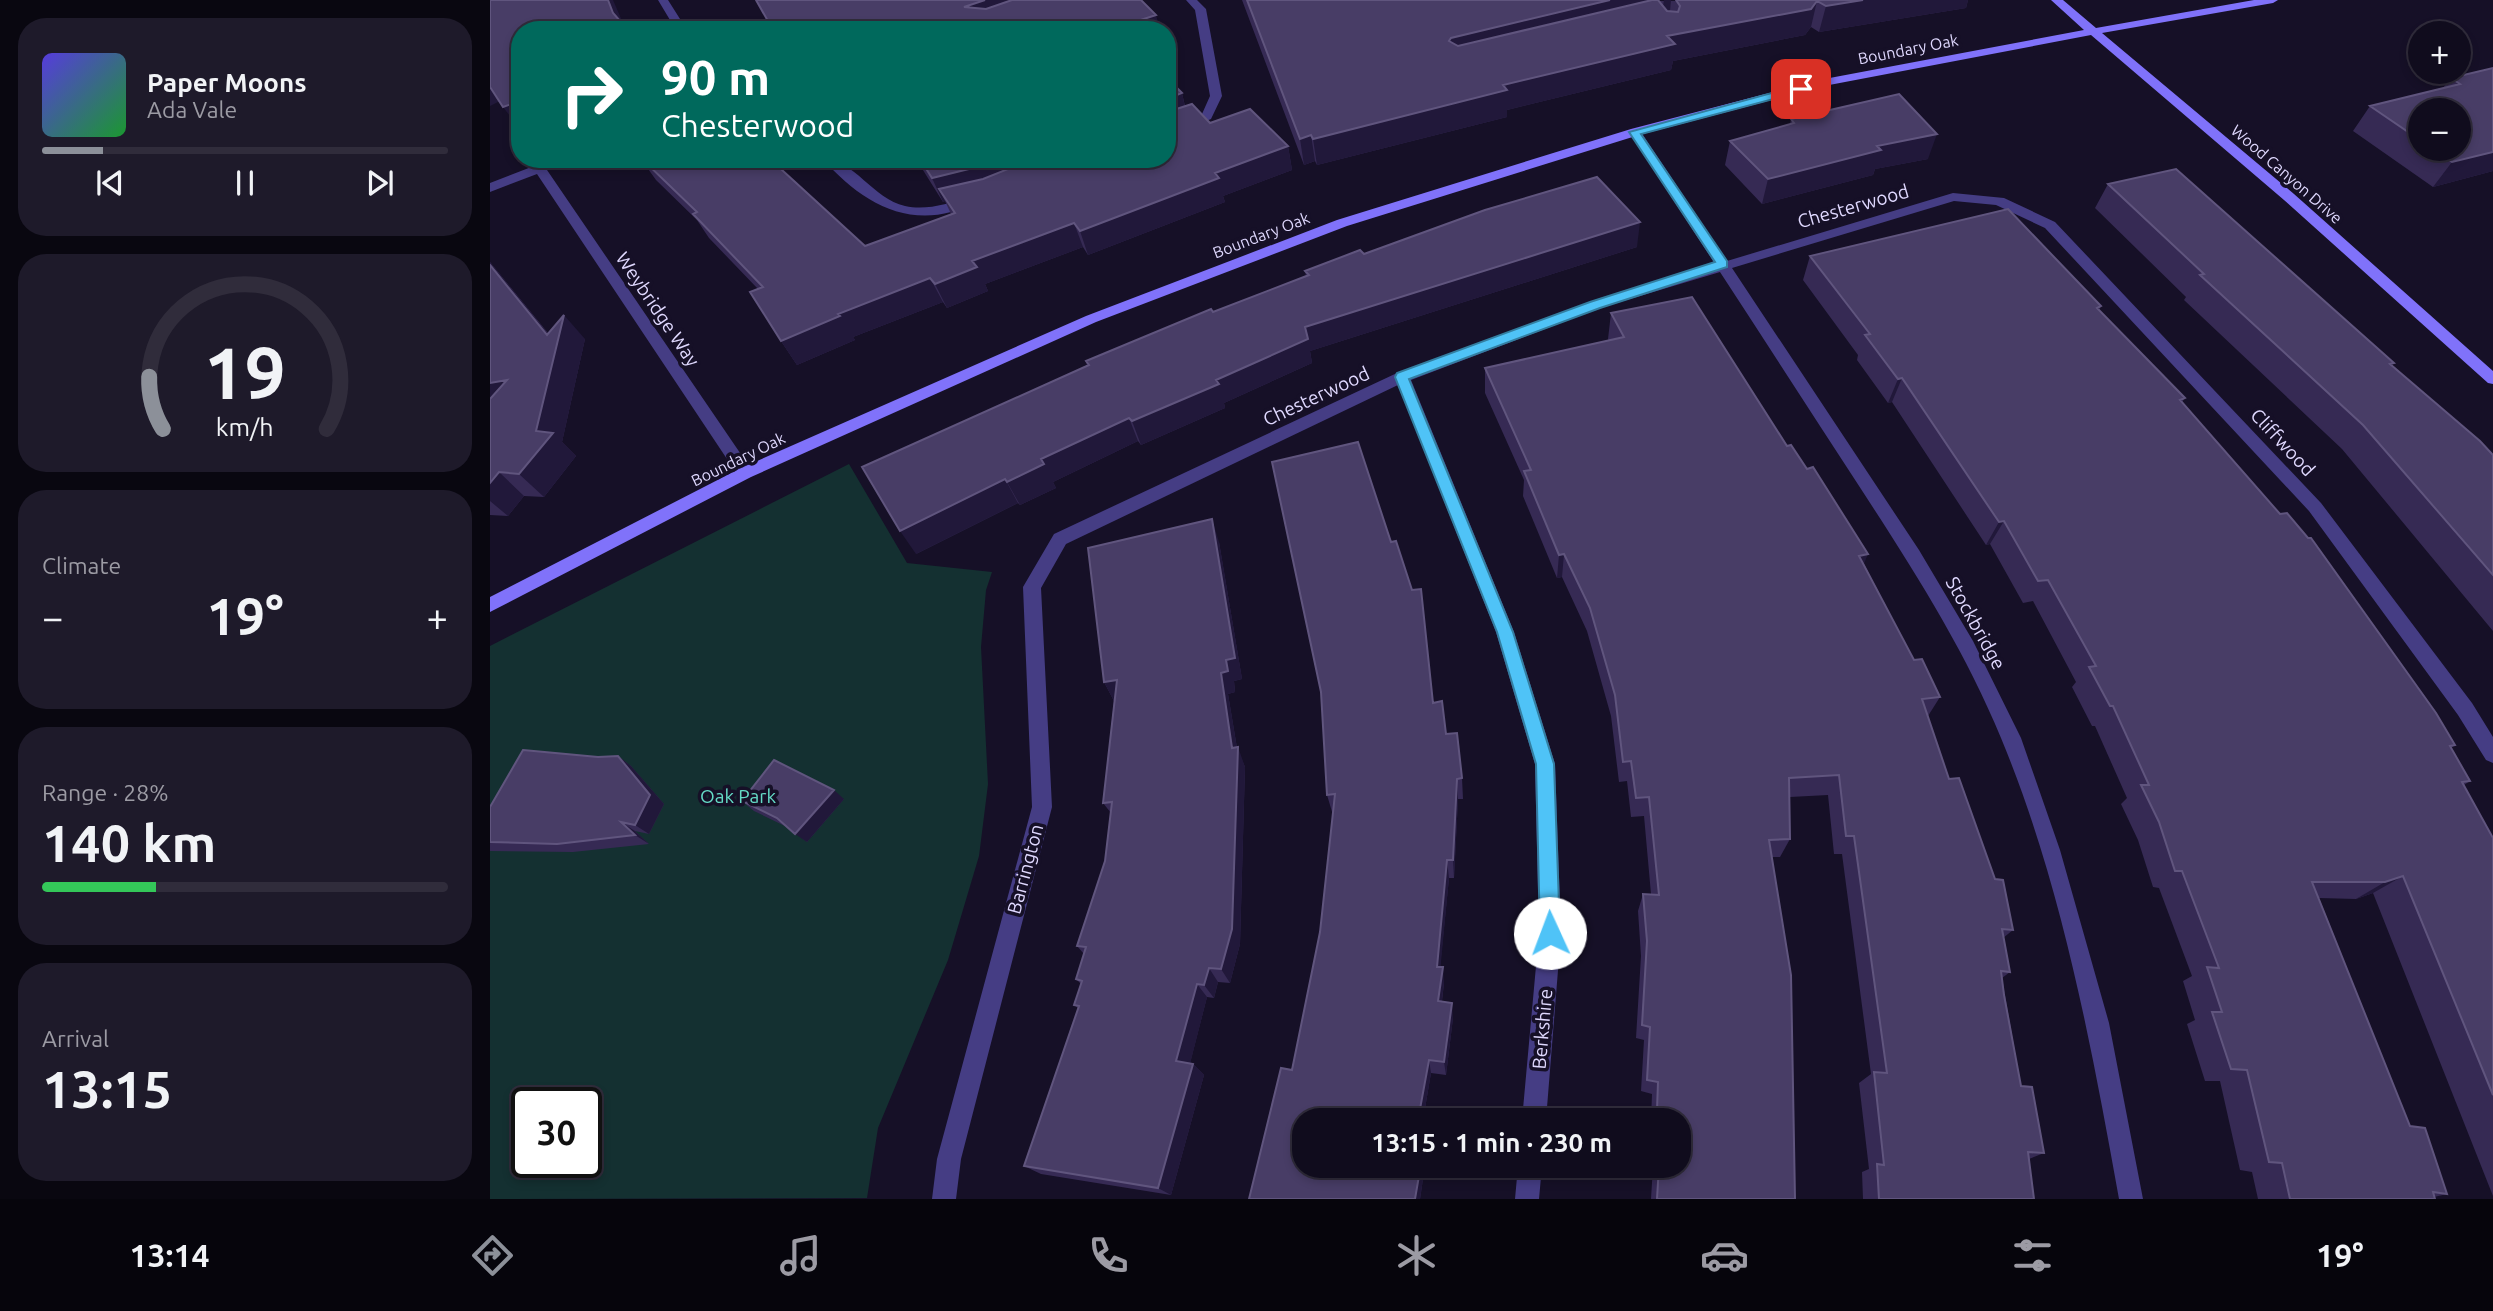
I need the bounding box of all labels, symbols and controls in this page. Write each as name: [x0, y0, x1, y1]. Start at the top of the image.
map controls: [2408, 21, 2471, 161]
button: +: [2408, 21, 2471, 84]
street label: Boundary Oak: [1856, 30, 1960, 68]
icon: right: [546, 49, 637, 140]
text: 90 m: [661, 49, 770, 104]
pin: [1771, 59, 1831, 119]
text: Paper Moons: [147, 68, 306, 97]
icon: arrive: [1782, 70, 1820, 108]
text: Ada Vale: [147, 97, 237, 122]
button: −: [2408, 98, 2471, 161]
text: Chesterwood: [661, 107, 854, 143]
street label: Wood Canyon Drive: [2228, 121, 2346, 227]
icon: previous: [91, 164, 129, 202]
icon: pause: [226, 164, 264, 202]
icon: next: [361, 164, 399, 202]
street label: Chesterwood: [1795, 180, 1911, 232]
street label: Boundary Oak: [1210, 208, 1312, 262]
street label: Weybridge Way: [612, 248, 704, 370]
text: 19: [204, 332, 286, 414]
street label: Chesterwood: [1259, 362, 1373, 430]
street label: Cliffwood: [2246, 404, 2320, 480]
text: km/h: [216, 413, 274, 441]
street label: Boundary Oak: [688, 429, 788, 489]
text: Climate: [42, 553, 121, 578]
street label: Stockbridge: [1942, 573, 2010, 673]
text: 19°: [206, 587, 284, 645]
text: −: [42, 596, 63, 638]
text: +: [427, 596, 448, 638]
text: Range · 28%: [42, 780, 169, 805]
park label: Oak Park: [700, 785, 777, 807]
text: 140 km: [42, 814, 216, 872]
street label: Barrington: [1002, 822, 1048, 916]
position arrow: [1513, 896, 1587, 970]
street label: Berkshire: [1528, 988, 1556, 1070]
text: Arrival: [42, 1026, 109, 1051]
text: 13:15: [42, 1060, 172, 1118]
speed limit sign: 30: [511, 1087, 602, 1178]
text: 13:15 · 1 min · 230 m: [1371, 1128, 1612, 1157]
icon: directions: [468, 1231, 517, 1280]
icon: music: [776, 1231, 825, 1280]
icon: phone: [1084, 1231, 1133, 1280]
icon: climate: [1392, 1231, 1441, 1280]
icon: car: [1700, 1231, 1749, 1280]
icon: filters: [2008, 1231, 2057, 1280]
text: 13:14: [129, 1237, 210, 1273]
text: 19°: [2316, 1237, 2364, 1273]

